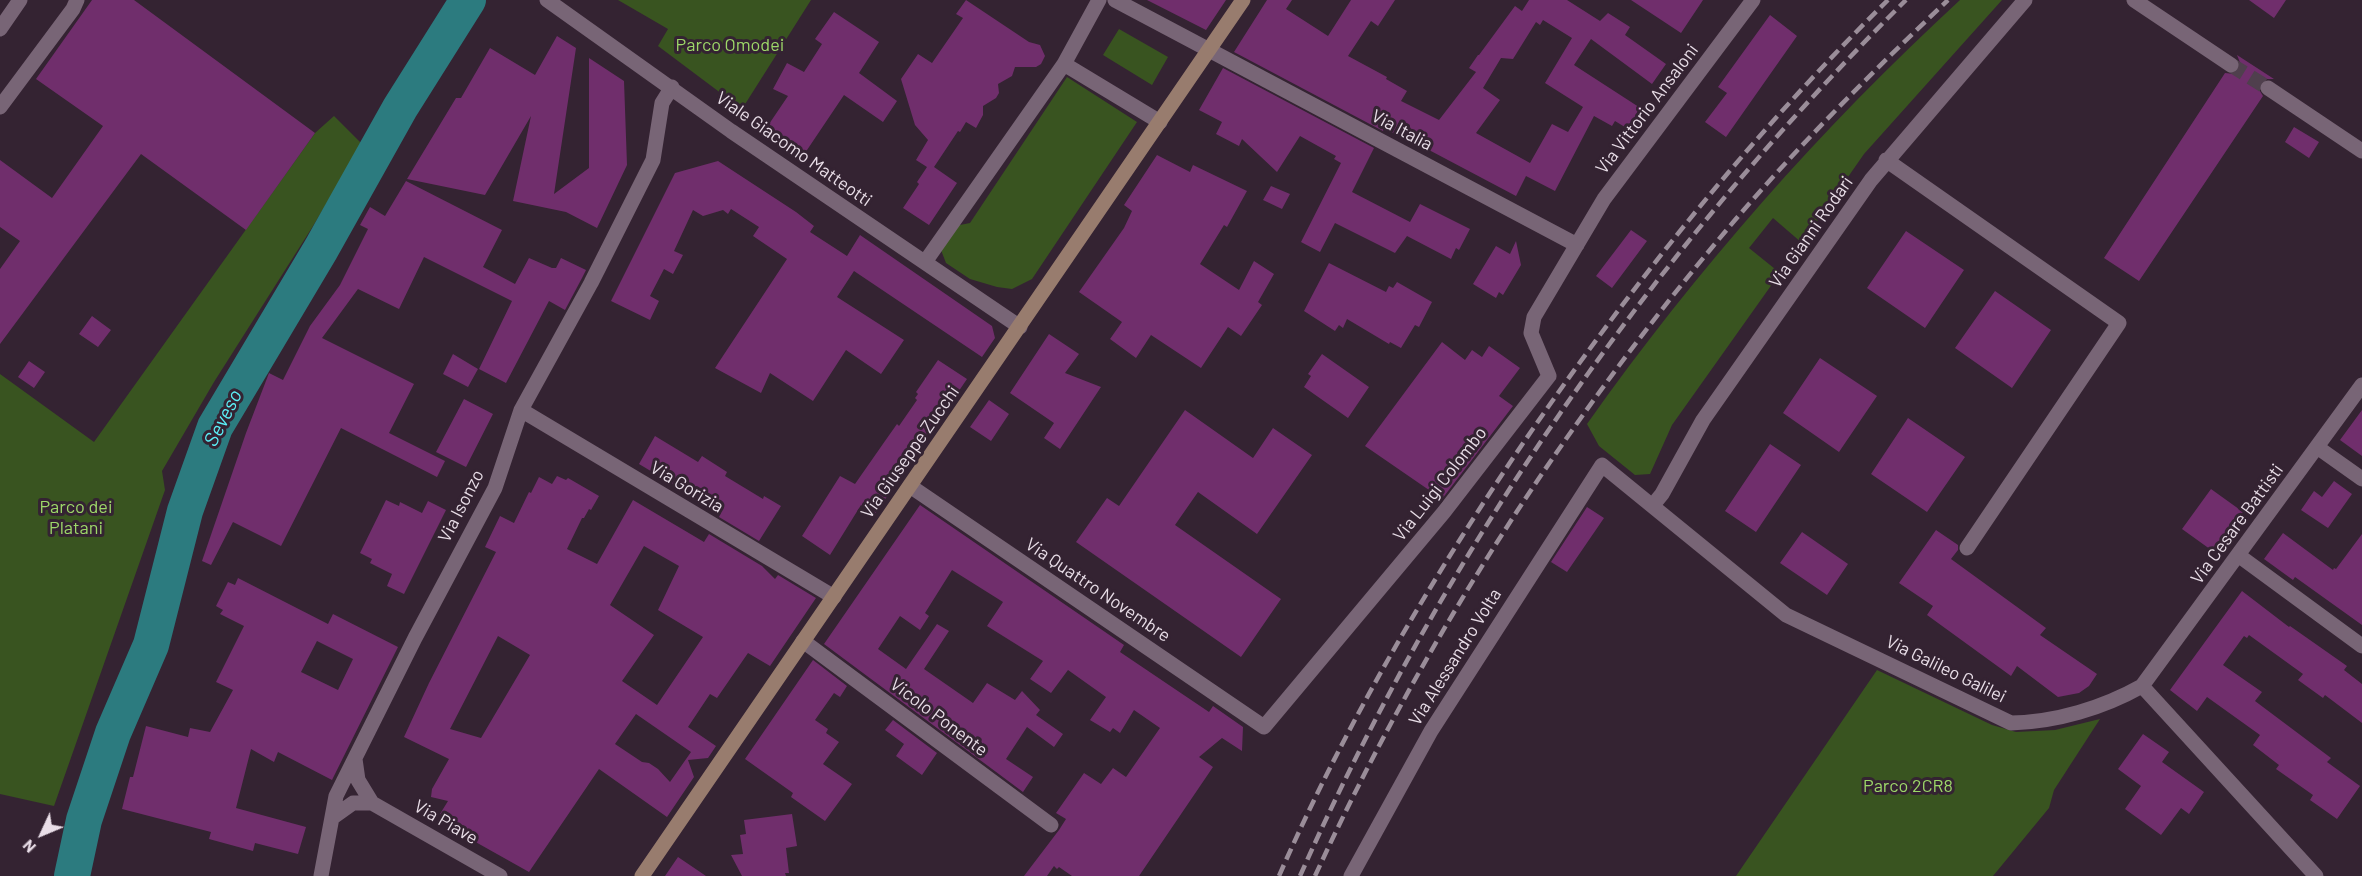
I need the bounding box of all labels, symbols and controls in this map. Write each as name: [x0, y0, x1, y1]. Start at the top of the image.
park label: Parco Omodei: [676, 34, 784, 56]
street label: Via Vittorio Ansaloni: [1591, 40, 1703, 178]
street label: Viale Giacomo Matteotti: [712, 87, 876, 211]
street label: Via Italia: [1368, 105, 1436, 155]
street label: Via Gianni Rodari: [1764, 172, 1858, 292]
street label: Via Giuseppe Zucchi: [856, 382, 964, 522]
water label: Seveso: [199, 386, 247, 450]
street label: Via Luigi Colombo: [1389, 422, 1491, 546]
street label: Via Gorizia: [646, 457, 728, 517]
street label: Via Cesare Battisti: [2186, 460, 2288, 588]
street label: Via Isonzo: [434, 466, 488, 546]
park label: Parco dei Platani: [40, 496, 112, 538]
street label: Via Quattro Novembre: [1021, 533, 1175, 647]
street label: Via Alessandro Volta: [1404, 585, 1506, 729]
street label: Via Galileo Galilei: [1882, 631, 2010, 707]
street label: Vicolo Ponente: [886, 673, 992, 761]
park label: Parco 2CR8: [1863, 775, 1953, 797]
street label: Via Piave: [410, 795, 482, 849]
north arrow: [12, 804, 72, 864]
text: N: [18, 836, 39, 857]

